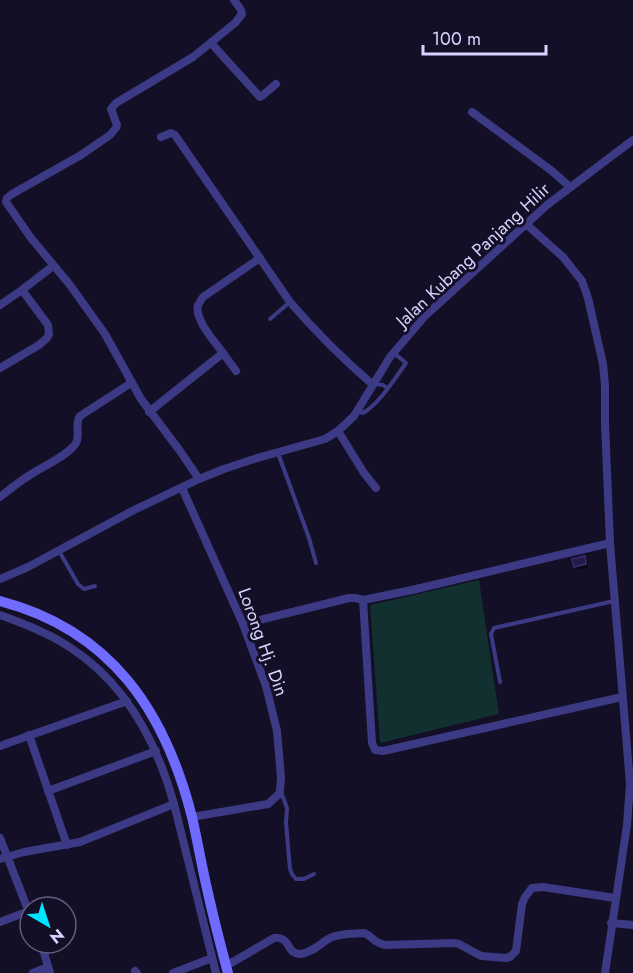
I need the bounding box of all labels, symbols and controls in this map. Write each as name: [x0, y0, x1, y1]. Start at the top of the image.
scale bar: [423, 18, 546, 56]
text: 100 m: [432, 26, 481, 52]
street label: Jalan Kubang Panjang Hilir: [389, 176, 556, 335]
street label: Lorong Hj. Din: [231, 584, 295, 700]
north arrow: [18, 895, 78, 955]
text: N: [45, 923, 69, 949]

